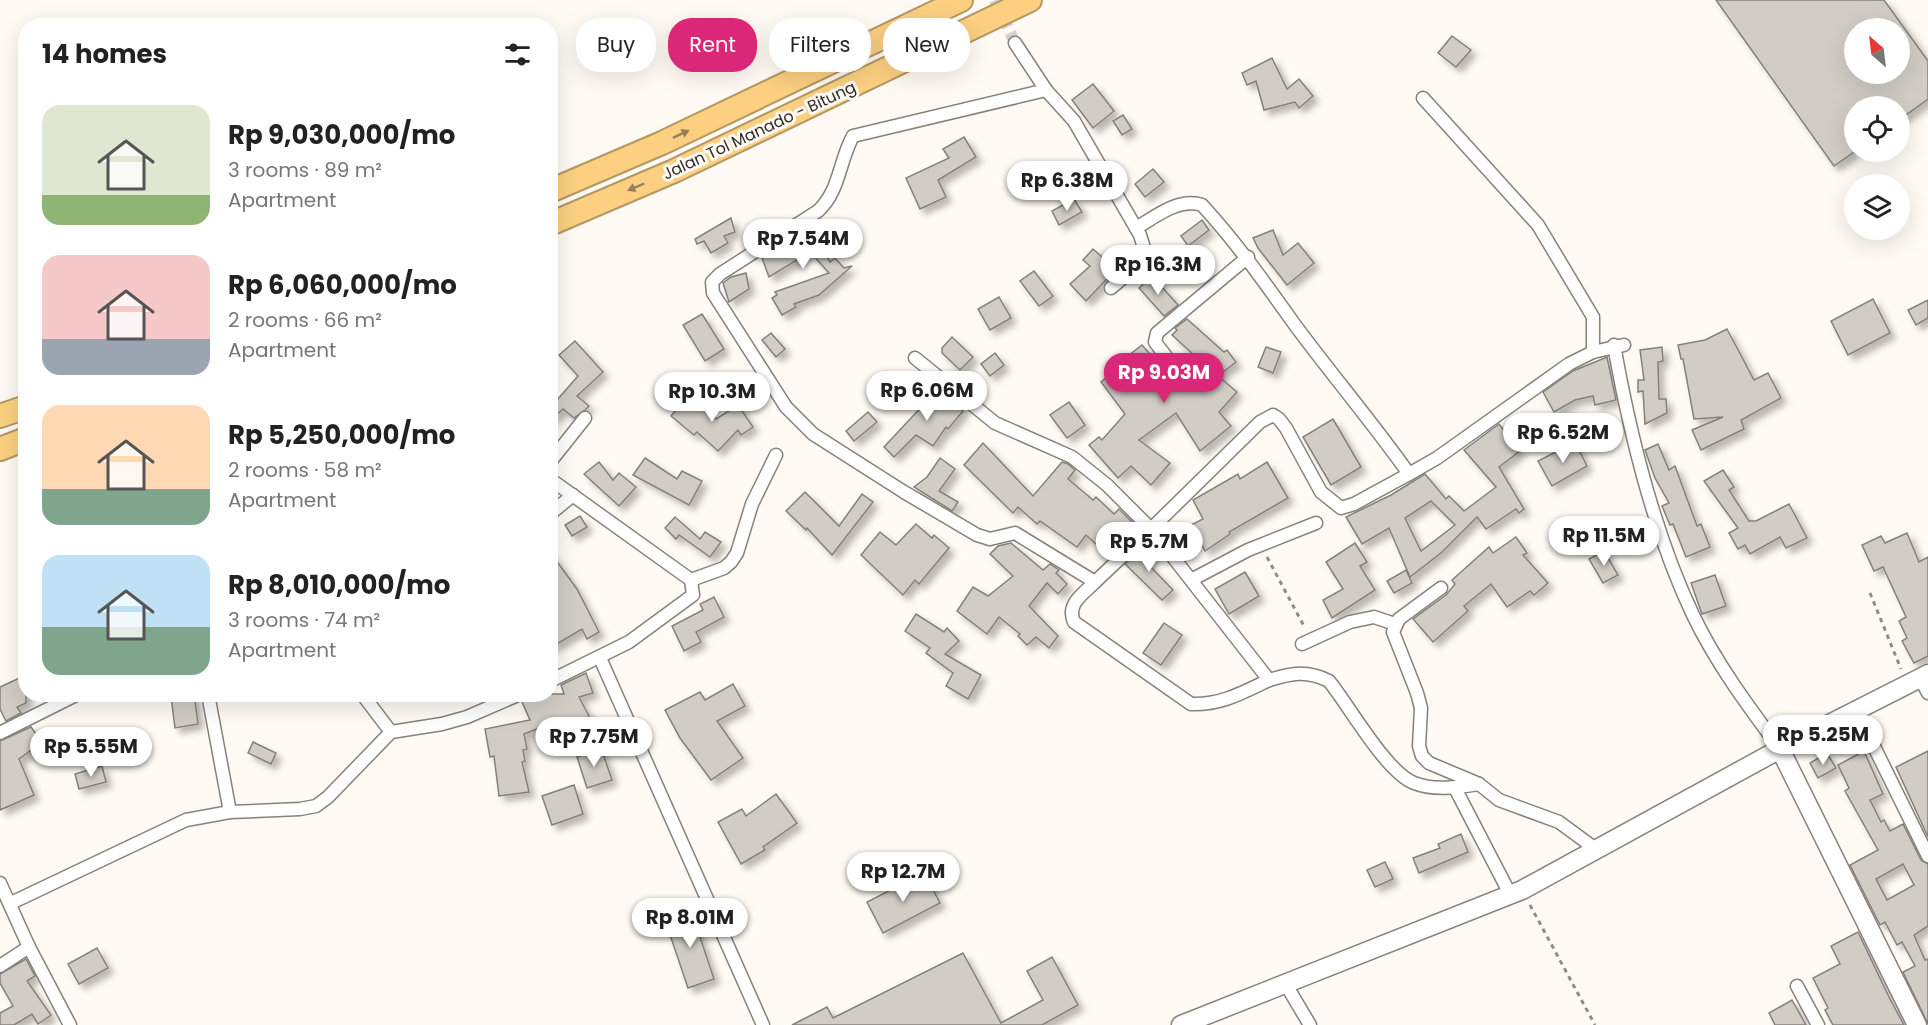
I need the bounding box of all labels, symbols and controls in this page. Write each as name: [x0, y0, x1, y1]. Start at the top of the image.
chip: Buy: [576, 18, 656, 72]
chip: Rent: [668, 18, 757, 72]
chip: Filters: [769, 18, 871, 72]
chip: New: [883, 18, 970, 72]
north arrow: [1844, 18, 1910, 84]
map controls: [1844, 18, 1910, 240]
text: 14 homes: [42, 36, 167, 72]
icon: filters: [501, 38, 534, 71]
street label: Jalan Tol Manado - Bitung: [659, 76, 860, 185]
button: locate: [1844, 96, 1910, 162]
text: Rp 9,030,000/mo: [228, 117, 455, 153]
icon: home: [90, 129, 162, 201]
one-way arrow: [673, 129, 690, 138]
text: 3 rooms · 89 m²: [228, 156, 382, 184]
pin: Rp 6.38M: [1005, 161, 1129, 212]
text: Rp 6.38M: [1021, 166, 1113, 194]
button: layers: [1844, 174, 1910, 240]
one-way arrow: [627, 183, 645, 192]
text: Apartment: [228, 186, 336, 214]
pin: Rp 7.54M: [741, 219, 865, 270]
text: Rp 7.54M: [757, 224, 849, 252]
pin: Rp 16.3M: [1096, 245, 1220, 296]
text: Rp 16.3M: [1114, 250, 1202, 278]
text: Rp 6,060,000/mo: [228, 267, 457, 303]
icon: home: [90, 279, 162, 351]
text: 2 rooms · 66 m²: [228, 306, 382, 334]
text: Apartment: [228, 336, 336, 364]
pin: Rp 9.03M: [1102, 353, 1226, 404]
text: Rp 9.03M: [1118, 358, 1210, 386]
pin: Rp 6.06M: [865, 371, 989, 422]
pin: Rp 10.3M: [650, 372, 774, 423]
text: Rp 6.06M: [880, 376, 974, 404]
text: Rp 10.3M: [668, 377, 756, 405]
pin: Rp 6.52M: [1501, 413, 1625, 464]
text: Rp 5,250,000/mo: [228, 417, 455, 453]
text: Rp 6.52M: [1517, 418, 1609, 446]
icon: home: [90, 429, 162, 501]
text: 2 rooms · 58 m²: [228, 456, 382, 484]
text: Apartment: [228, 486, 336, 514]
pin: Rp 11.5M: [1542, 516, 1666, 567]
text: Rp 11.5M: [1563, 521, 1645, 549]
pin: Rp 5.7M: [1094, 522, 1204, 573]
text: Rp 5.7M: [1110, 527, 1188, 555]
text: Rp 8,010,000/mo: [228, 567, 450, 603]
icon: home: [90, 579, 162, 651]
text: 3 rooms · 74 m²: [228, 606, 380, 634]
text: Apartment: [228, 636, 336, 664]
pin: Rp 5.25M: [1761, 715, 1885, 766]
pin: Rp 7.75M: [532, 717, 656, 768]
text: Rp 5.25M: [1777, 720, 1869, 748]
text: Rp 7.75M: [549, 722, 639, 750]
pin: Rp 5.55M: [29, 727, 153, 778]
text: Rp 5.55M: [44, 732, 138, 760]
pin: Rp 12.7M: [841, 852, 965, 903]
text: Rp 12.7M: [861, 857, 945, 885]
pin: Rp 8.01M: [628, 898, 752, 949]
text: Rp 8.01M: [646, 903, 734, 931]

